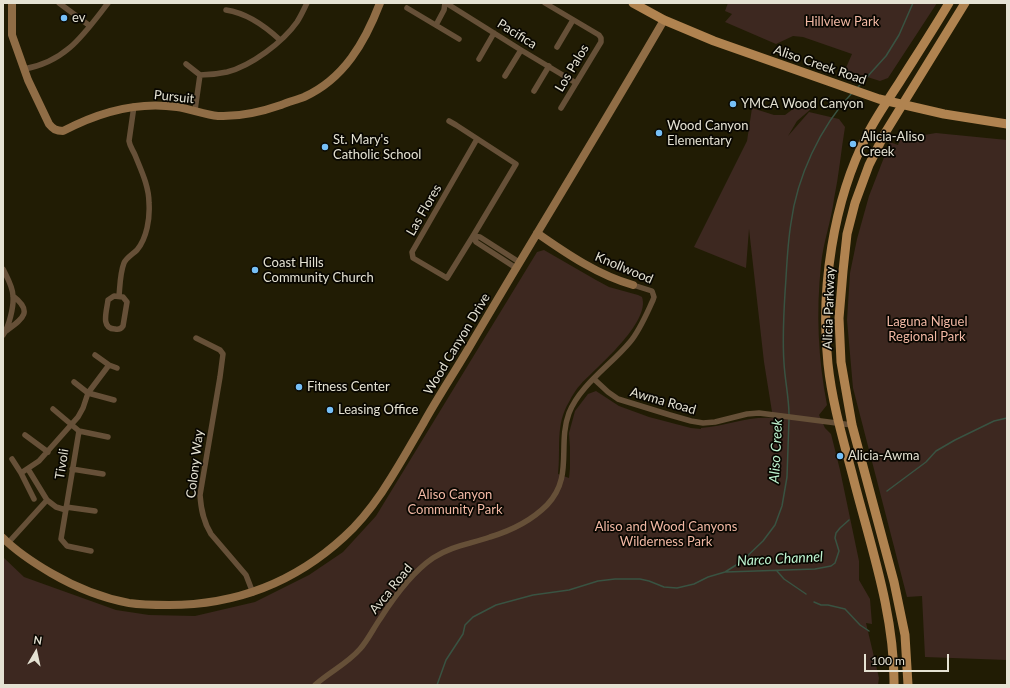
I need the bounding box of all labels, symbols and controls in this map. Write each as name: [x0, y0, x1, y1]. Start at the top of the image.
place label: ev: [72, 10, 85, 26]
marker: ev: [59, 13, 69, 23]
park label: Hillview Park: [805, 14, 879, 30]
street label: Pacifica: [494, 16, 540, 52]
street label: Los Palos: [552, 41, 592, 95]
street label: Aliso Creek Road: [772, 42, 868, 88]
street label: Pursuit: [153, 87, 195, 107]
place label: YMCA Wood Canyon: [741, 96, 863, 112]
marker: YMCA Wood Canyon: [728, 99, 738, 109]
place label: Wood Canyon Elementary: [667, 118, 748, 149]
marker: Wood Canyon Elementary: [654, 128, 664, 138]
place label: Alicia-Aliso Creek: [861, 129, 925, 160]
place label: St. Mary's Catholic School: [333, 132, 421, 163]
marker: Alicia-Aliso Creek: [848, 139, 858, 149]
marker: St. Mary's Catholic School: [320, 142, 330, 152]
street label: Las Flores: [403, 182, 445, 238]
street label: Knollwood: [593, 249, 655, 287]
place label: Coast Hills Community Church: [263, 255, 374, 286]
marker: Coast Hills Community Church: [250, 265, 260, 275]
street label: Alicia Parkway: [820, 266, 838, 350]
street label: Wood Canyon Drive: [420, 290, 494, 398]
park label: Laguna Niguel Regional Park: [886, 314, 968, 345]
place label: Fitness Center: [307, 379, 390, 395]
marker: Fitness Center: [294, 382, 304, 392]
street label: Awma Road: [628, 384, 698, 418]
place label: Leasing Office: [338, 402, 418, 418]
marker: Leasing Office: [325, 405, 335, 415]
water label: Aliso Creek: [766, 418, 786, 484]
street label: Colony Way: [183, 429, 207, 499]
street label: Tivoli: [52, 448, 72, 480]
place label: Alicia-Awma: [848, 448, 919, 464]
marker: Alicia-Awma: [835, 451, 845, 461]
park label: Aliso Canyon Community Park: [407, 487, 503, 518]
park label: Aliso and Wood Canyons Wilderness Park: [595, 519, 737, 550]
water label: Narco Channel: [737, 548, 823, 570]
street label: Avca Road: [366, 561, 416, 617]
north arrow: [16, 632, 56, 672]
text: N: [33, 633, 43, 647]
scale bar: [866, 646, 951, 672]
text: 100 m: [871, 653, 905, 668]

